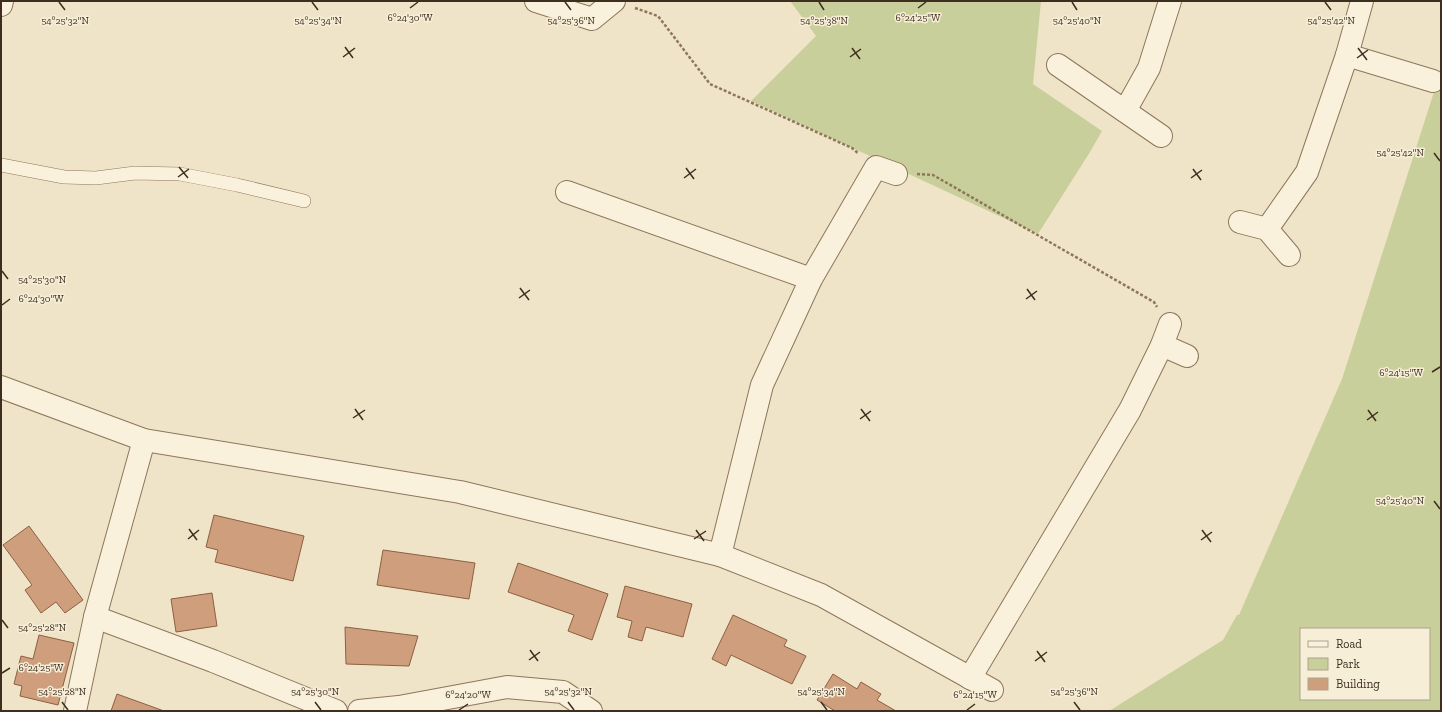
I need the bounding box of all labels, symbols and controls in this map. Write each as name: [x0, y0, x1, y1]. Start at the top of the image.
text: 6°24'30"W: [387, 12, 433, 24]
text: 6°24'25"W: [896, 12, 941, 24]
text: 54°25'32"N: [41, 15, 89, 27]
text: 54°25'34"N: [294, 15, 342, 27]
text: 54°25'36"N: [547, 15, 595, 27]
text: 54°25'38"N: [800, 15, 849, 27]
text: 54°25'40"N: [1053, 15, 1102, 27]
text: 54°25'42"N: [1307, 15, 1355, 27]
text: 54°25'42"N: [1376, 147, 1424, 159]
text: 54°25'30"N: [18, 274, 67, 286]
text: 6°24'30"W: [18, 293, 64, 305]
text: 6°24'15"W: [1379, 367, 1423, 379]
text: 54°25'40"N: [1376, 495, 1425, 507]
text: 54°25'28"N: [18, 622, 67, 634]
legend: [1300, 628, 1430, 700]
text: Road: [1336, 637, 1362, 651]
text: Park: [1336, 657, 1361, 671]
text: 6°24'25"W: [19, 662, 64, 674]
text: Building: [1336, 677, 1380, 691]
text: 54°25'28"N: [38, 686, 87, 698]
text: 54°25'30"N: [291, 686, 340, 698]
text: 54°25'32"N: [544, 686, 592, 698]
text: 54°25'34"N: [797, 686, 845, 698]
text: 54°25'36"N: [1050, 686, 1098, 698]
text: 6°24'20"W: [445, 689, 491, 701]
text: 6°24'15"W: [953, 689, 997, 701]

